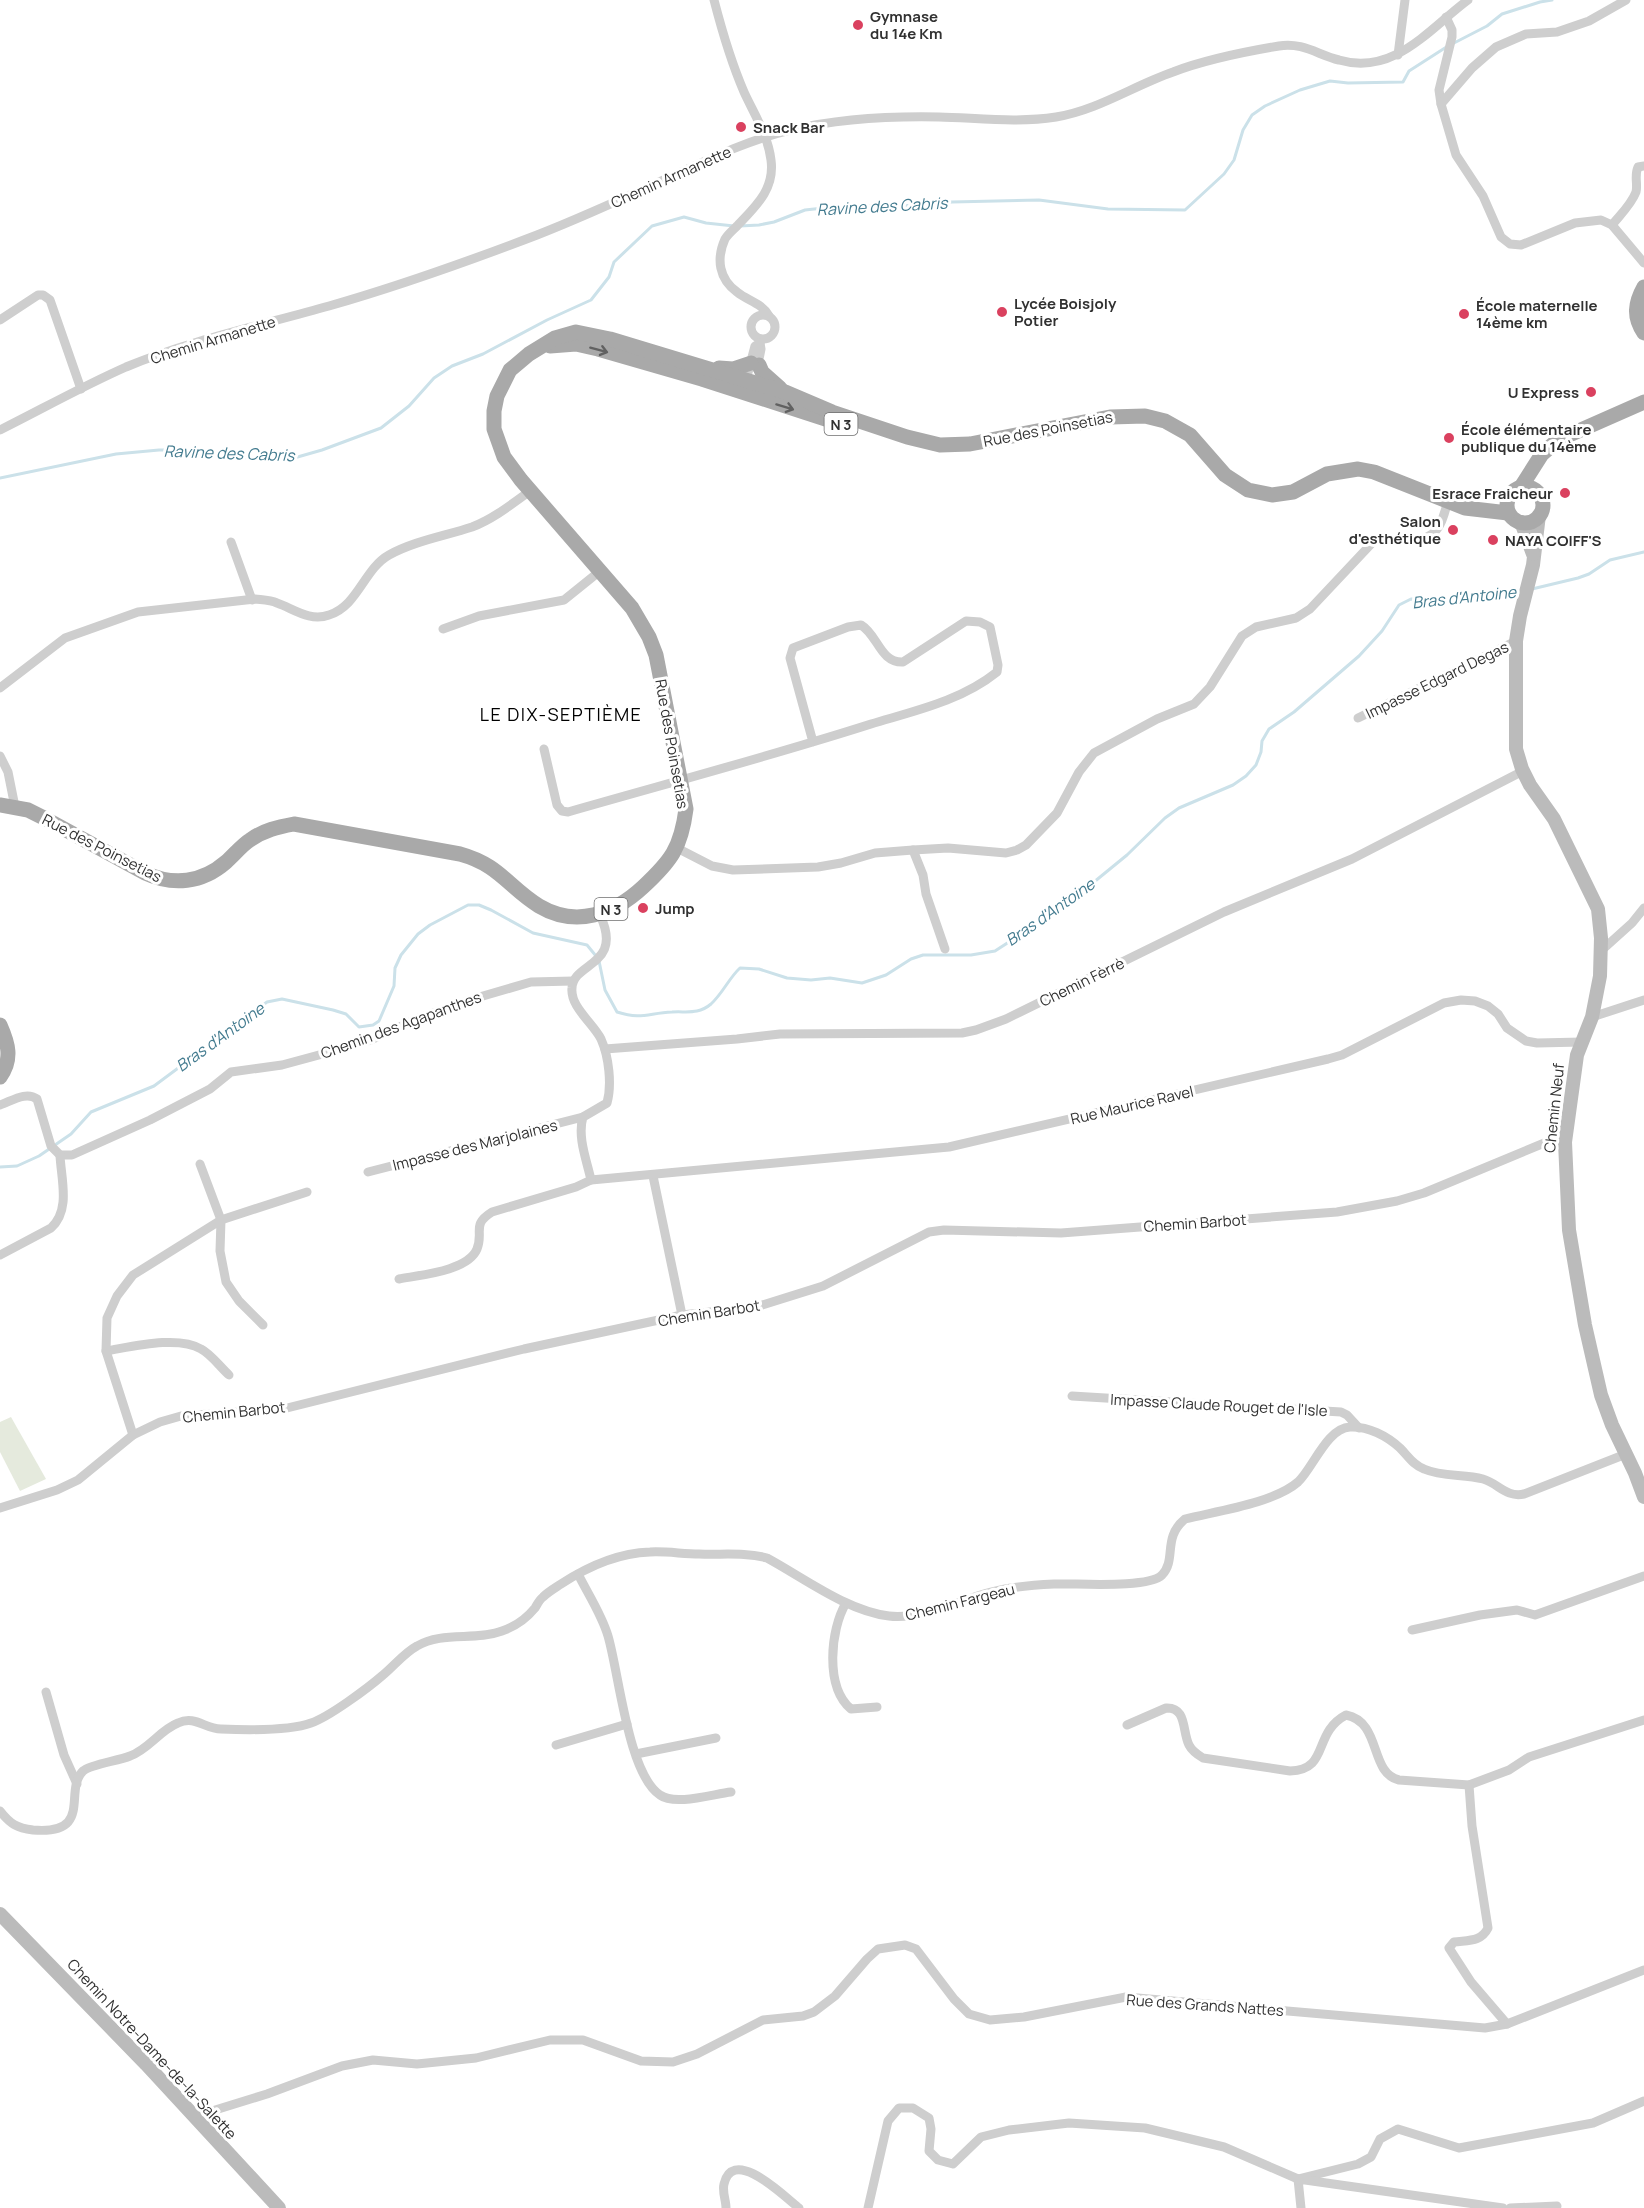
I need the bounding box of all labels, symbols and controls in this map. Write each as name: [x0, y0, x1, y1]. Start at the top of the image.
place label: Gymnase du 14e Km: [870, 6, 943, 44]
marker: Gymnase du 14e Km: [851, 18, 865, 32]
place label: Snack Bar: [753, 117, 825, 138]
marker: Snack Bar: [734, 120, 748, 134]
street label: Chemin Armanette: [607, 141, 735, 213]
water label: Ravine des Cabris: [816, 192, 949, 220]
place label: Lycée Boisjoly Potier: [1014, 293, 1117, 331]
place label: École maternelle 14ème km: [1476, 295, 1598, 333]
marker: Lycée Boisjoly Potier: [995, 305, 1009, 319]
marker: École maternelle 14ème km: [1457, 307, 1471, 321]
street label: Chemin Armanette: [148, 311, 278, 369]
one-way arrow: [589, 344, 608, 356]
place label: U Express: [1508, 382, 1579, 403]
marker: U Express: [1584, 385, 1598, 399]
one-way arrow: [775, 402, 794, 413]
street label: Rue des Poinsetias: [982, 406, 1115, 452]
road number: N 3: [824, 413, 858, 435]
place label: École élémentaire publique du 14ème: [1461, 419, 1596, 457]
marker: École élémentaire publique du 14ème: [1442, 431, 1456, 445]
water label: Ravine des Cabris: [163, 440, 296, 466]
place label: Esrace Fraicheur: [1432, 483, 1553, 504]
marker: Esrace Fraicheur: [1558, 486, 1572, 500]
place label: Salon d'esthétique: [1349, 511, 1441, 549]
marker: Salon d'esthétique: [1446, 523, 1460, 537]
place label: NAYA COIFF'S: [1505, 530, 1601, 551]
marker: NAYA COIFF'S: [1486, 533, 1500, 547]
water label: Bras d'Antoine: [1411, 580, 1519, 613]
street label: Impasse Edgard Degas: [1362, 636, 1512, 724]
street label: Rue des Poinsetias: [650, 678, 694, 811]
district label: LE DIX-SEPTIÈME: [480, 702, 642, 726]
street label: Rue des Poinsetias: [39, 809, 165, 887]
water label: Bras d'Antoine: [1001, 872, 1100, 951]
road number: N 3: [594, 898, 628, 920]
place label: Jump: [655, 898, 695, 919]
marker: Jump: [636, 901, 650, 915]
street label: Chemin Fèrrè: [1036, 952, 1128, 1012]
street label: Chemin des Agapanthes: [318, 986, 484, 1064]
water label: Bras d'Antoine: [171, 996, 270, 1077]
street label: Chemin Neuf: [1539, 1062, 1569, 1154]
street label: Rue Maurice Ravel: [1068, 1081, 1196, 1129]
street label: Impasse des Marjolaines: [390, 1114, 560, 1176]
street label: Chemin Barbot: [1143, 1209, 1247, 1237]
street label: Chemin Barbot: [656, 1295, 762, 1331]
street label: Impasse Claude Rouget de l'Isle: [1110, 1389, 1328, 1421]
street label: Chemin Barbot: [182, 1396, 286, 1428]
street label: Chemin Fargeau: [903, 1578, 1017, 1626]
street label: Chemin Notre-Dame-de-la-Salette: [63, 1954, 242, 2144]
street label: Rue des Grands Nattes: [1126, 1989, 1284, 2021]

